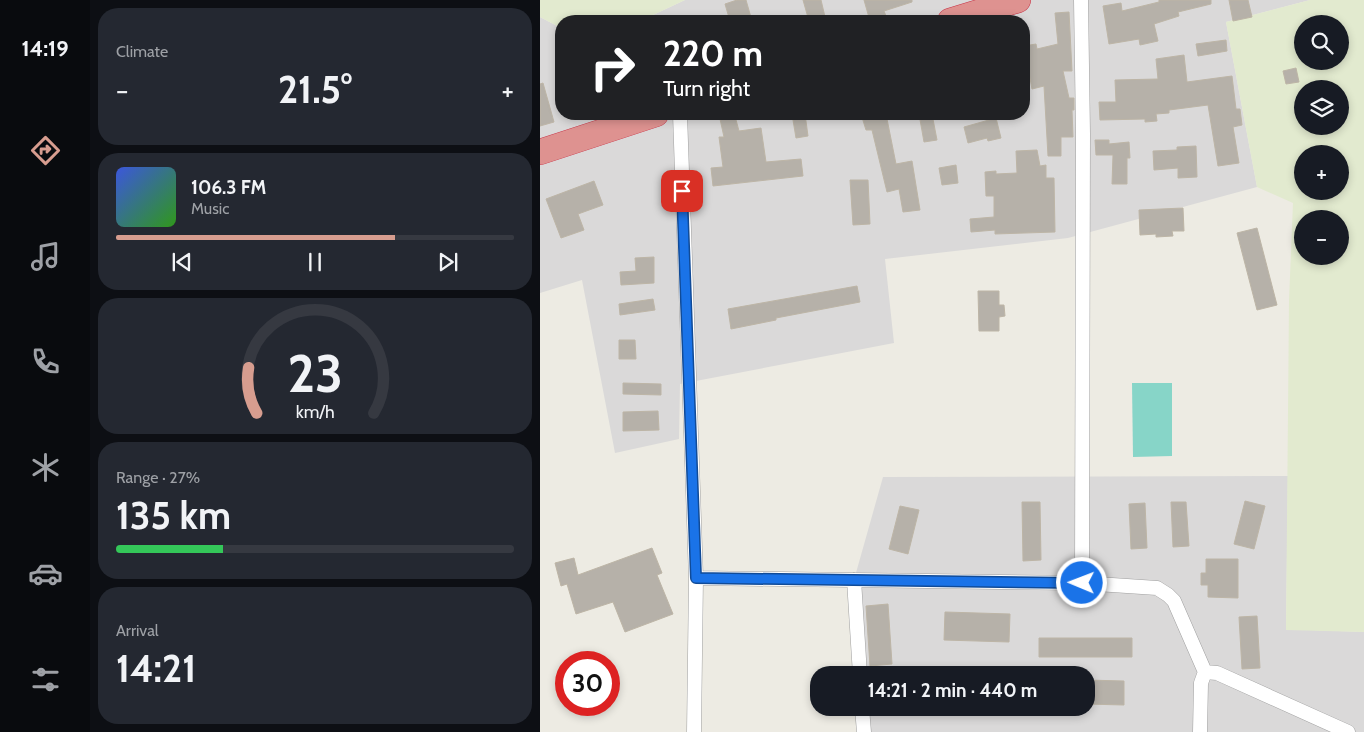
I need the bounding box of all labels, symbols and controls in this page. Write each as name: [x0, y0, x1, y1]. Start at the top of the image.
map controls: [1294, 15, 1349, 265]
button: search: [1294, 15, 1349, 70]
text: 220 m: [663, 32, 763, 75]
text: 14:19: [21, 35, 69, 62]
icon: right: [580, 35, 645, 100]
text: Climate: [116, 42, 168, 61]
text: 21.5°: [278, 66, 352, 113]
text: −: [116, 73, 128, 107]
text: +: [502, 73, 514, 107]
text: Turn right: [663, 75, 750, 102]
button: layers: [1294, 80, 1349, 135]
icon: directions: [28, 133, 63, 168]
button: +: [1294, 145, 1349, 200]
pin: [661, 170, 703, 212]
text: 106.3 FM: [191, 176, 266, 199]
icon: arrive: [668, 177, 696, 205]
text: Music: [191, 199, 229, 218]
button: −: [1294, 210, 1349, 265]
icon: music: [28, 239, 63, 274]
icon: previous: [168, 248, 196, 276]
icon: pause: [301, 248, 329, 276]
icon: next: [434, 248, 462, 276]
text: 23: [287, 342, 343, 405]
icon: phone: [28, 344, 63, 379]
text: km/h: [295, 401, 335, 422]
icon: climate: [28, 450, 63, 485]
text: Range · 27%: [116, 468, 200, 487]
text: 135 km: [116, 492, 231, 539]
icon: car: [28, 556, 63, 591]
position arrow: [1055, 556, 1107, 608]
text: Arrival: [116, 621, 159, 640]
text: 14:21: [116, 645, 196, 692]
speed limit sign: 30: [555, 651, 620, 716]
icon: filters: [28, 662, 63, 697]
text: 14:21 · 2 min · 440 m: [868, 679, 1037, 702]

